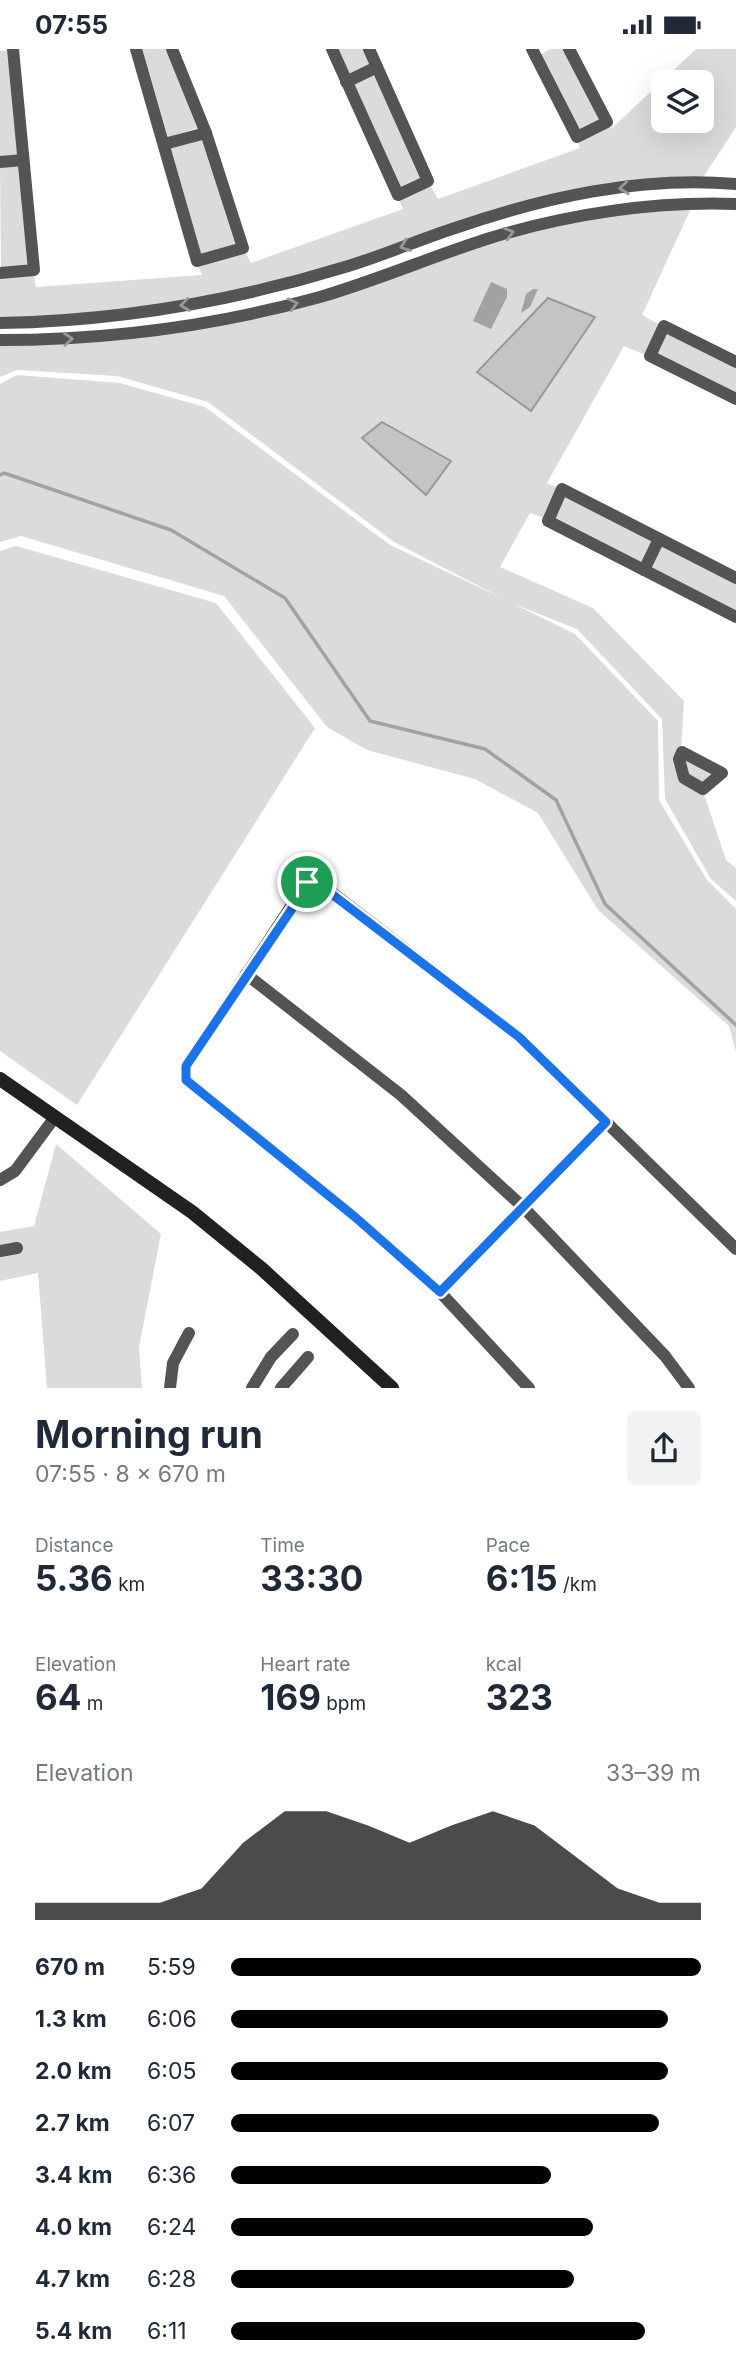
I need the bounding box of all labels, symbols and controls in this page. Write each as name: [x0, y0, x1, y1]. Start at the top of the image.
text: 07:55: [35, 9, 108, 40]
map controls: [651, 70, 714, 133]
button: layers: [651, 70, 714, 133]
one-way arrow: [618, 180, 630, 195]
one-way arrow: [502, 226, 514, 241]
one-way arrow: [399, 238, 411, 252]
one-way arrow: [179, 297, 191, 312]
one-way arrow: [286, 298, 298, 312]
one-way arrow: [63, 332, 74, 347]
pin: [277, 852, 337, 912]
icon: arrive: [288, 863, 326, 901]
text: Morning run: [35, 1411, 263, 1457]
button: share: [627, 1411, 701, 1485]
text: 07:55 · 8 × 670 m: [35, 1460, 226, 1488]
text: Distance: [35, 1534, 113, 1557]
text: Time: [260, 1534, 305, 1557]
text: Pace: [486, 1534, 530, 1557]
text: 5.36: [35, 1557, 113, 1599]
text: 33:30: [260, 1557, 363, 1599]
text: 6:15: [486, 1557, 558, 1599]
text: km: [113, 1573, 145, 1596]
text: /km: [558, 1573, 597, 1596]
text: Elevation: [35, 1653, 116, 1676]
text: Heart rate: [260, 1653, 350, 1676]
text: kcal: [486, 1653, 522, 1676]
text: 64: [35, 1676, 81, 1718]
text: 169: [260, 1676, 321, 1718]
text: 323: [486, 1676, 553, 1718]
text: m: [81, 1692, 103, 1715]
text: bpm: [321, 1692, 366, 1715]
text: Elevation: [35, 1759, 134, 1787]
text: 33–39 m: [606, 1759, 701, 1787]
text: 670 m: [35, 1953, 105, 1981]
text: 5:59: [147, 1953, 196, 1981]
text: 1.3 km: [35, 2005, 107, 2033]
text: 6:06: [147, 2005, 197, 2033]
text: 2.0 km: [35, 2057, 112, 2085]
text: 6:05: [147, 2057, 196, 2085]
text: 2.7 km: [35, 2109, 110, 2137]
text: 6:07: [147, 2109, 195, 2137]
text: 3.4 km: [35, 2161, 112, 2189]
text: 6:36: [147, 2161, 196, 2189]
text: 4.0 km: [35, 2213, 112, 2241]
text: 6:24: [147, 2213, 196, 2241]
text: 4.7 km: [35, 2265, 110, 2293]
text: 6:28: [147, 2265, 196, 2293]
text: 5.4 km: [35, 2317, 112, 2345]
text: 6:11: [147, 2317, 187, 2345]

